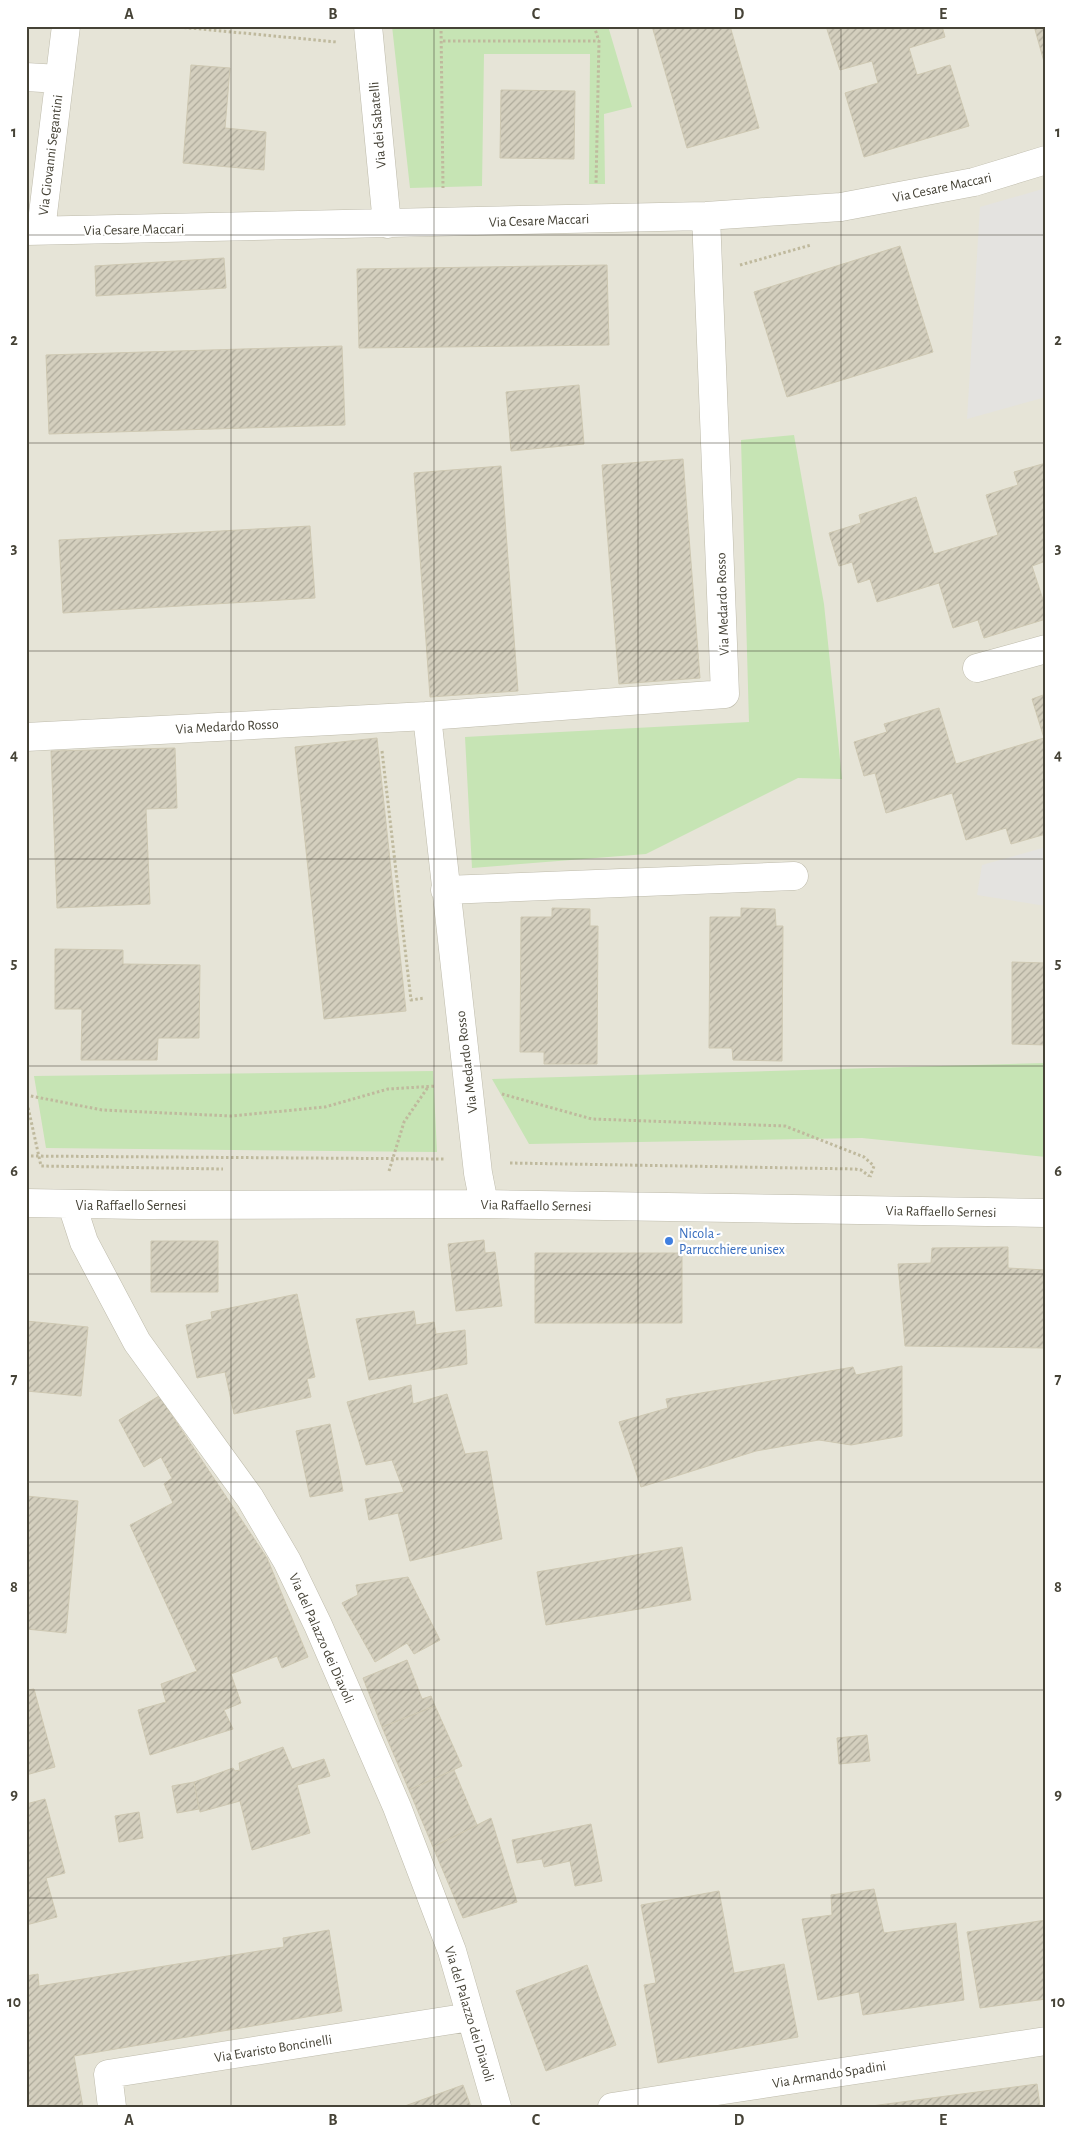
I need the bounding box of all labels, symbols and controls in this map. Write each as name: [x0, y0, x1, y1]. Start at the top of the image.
text: A: [124, 6, 134, 22]
text: B: [328, 6, 338, 22]
text: C: [532, 6, 541, 22]
text: D: [734, 6, 745, 22]
text: E: [939, 6, 947, 22]
street label: Via dei Sabatelli: [367, 81, 389, 169]
street label: Via Giovanni Segantini: [37, 94, 65, 216]
text: 1: [11, 124, 17, 140]
text: 1: [1055, 124, 1061, 140]
street label: Via Cesare Maccari: [892, 171, 993, 205]
street label: Via Cesare Maccari: [489, 212, 590, 230]
street label: Via Cesare Maccari: [84, 222, 184, 238]
text: 2: [10, 332, 18, 348]
text: 2: [1054, 332, 1062, 348]
text: 3: [11, 540, 18, 556]
text: 3: [1055, 540, 1062, 556]
street label: Via Medardo Rosso: [714, 552, 732, 656]
street label: Via Medardo Rosso: [175, 717, 279, 737]
text: 4: [10, 747, 18, 763]
text: 4: [1054, 747, 1062, 763]
text: 5: [11, 955, 18, 971]
text: 5: [1055, 955, 1062, 971]
street label: Via Medardo Rosso: [454, 1010, 480, 1114]
text: 6: [10, 1163, 18, 1179]
text: 6: [1054, 1163, 1062, 1179]
street label: Via Raffaello Sernesi: [480, 1198, 591, 1214]
street label: Via Raffaello Sernesi: [76, 1199, 186, 1213]
street label: Via Raffaello Sernesi: [885, 1204, 996, 1220]
place label: Nicola - Parrucchiere unisex: [679, 1227, 785, 1257]
marker: Nicola - Parrucchiere unisex: [663, 1235, 675, 1247]
text: 7: [11, 1371, 18, 1387]
text: 7: [1055, 1371, 1062, 1387]
street label: Via del Palazzo dei Diavoli: [286, 1571, 356, 1706]
text: 8: [10, 1579, 18, 1595]
text: 8: [1054, 1579, 1062, 1595]
text: 9: [10, 1786, 18, 1802]
text: 9: [1054, 1786, 1062, 1802]
street label: Via del Palazzo dei Diavoli: [442, 1945, 496, 2084]
text: 10: [7, 1994, 21, 2010]
text: 10: [1051, 1994, 1065, 2010]
street label: Via Evaristo Boncinelli: [213, 2033, 333, 2065]
street label: Via Armando Spadini: [771, 2059, 887, 2091]
text: A: [124, 2112, 134, 2128]
text: B: [328, 2112, 338, 2128]
text: C: [532, 2112, 541, 2128]
text: D: [734, 2112, 745, 2128]
text: E: [939, 2112, 947, 2128]

